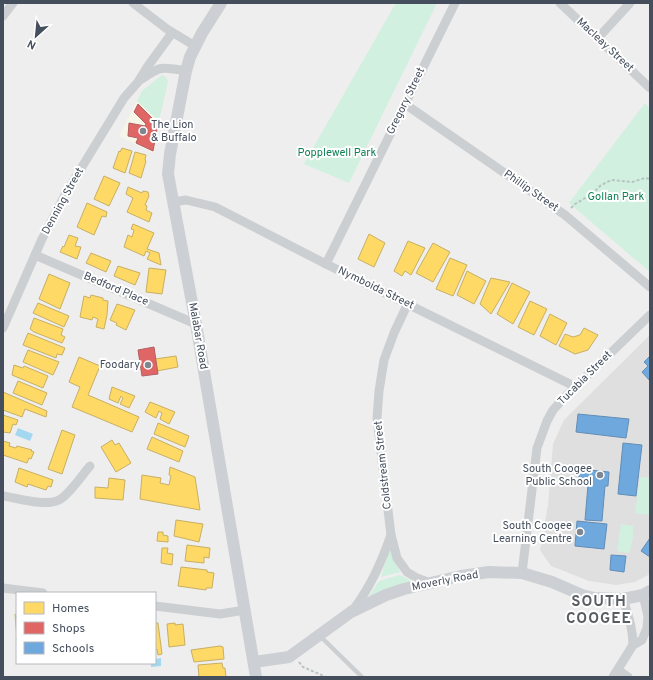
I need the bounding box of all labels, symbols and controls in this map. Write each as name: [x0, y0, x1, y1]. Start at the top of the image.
street label: Macleay Street: [573, 15, 637, 75]
north arrow: [16, 16, 56, 56]
text: N: [25, 36, 39, 52]
street label: Gregory Street: [384, 65, 428, 137]
place label: The Lion & Buffalo: [151, 118, 197, 145]
marker: The Lion & Buffalo: [138, 126, 148, 136]
park label: Popplewell Park: [298, 146, 377, 160]
street label: Denning Street: [39, 165, 87, 237]
street label: Phillip Street: [501, 167, 561, 215]
park label: Gollan Park: [588, 190, 645, 204]
street label: Nymboida Street: [336, 263, 416, 313]
street label: Bedford Place: [81, 269, 151, 309]
street label: Malabar Road: [185, 302, 211, 370]
street label: Tucabia Street: [555, 348, 615, 408]
place label: Foodary: [100, 358, 140, 372]
marker: Foodary: [143, 360, 153, 370]
street label: Coldstream Street: [371, 420, 395, 510]
place label: South Coogee Public School: [523, 462, 592, 489]
marker: South Coogee Public School: [595, 470, 605, 480]
place label: South Coogee Learning Centre: [493, 519, 572, 546]
marker: South Coogee Learning Centre: [575, 527, 585, 537]
street label: Moverly Road: [411, 568, 479, 594]
legend: [16, 592, 156, 664]
district label: SOUTH COOGEE: [566, 593, 632, 629]
text: Homes: [52, 601, 89, 617]
text: Shops: [52, 621, 85, 637]
text: Schools: [52, 641, 94, 657]

